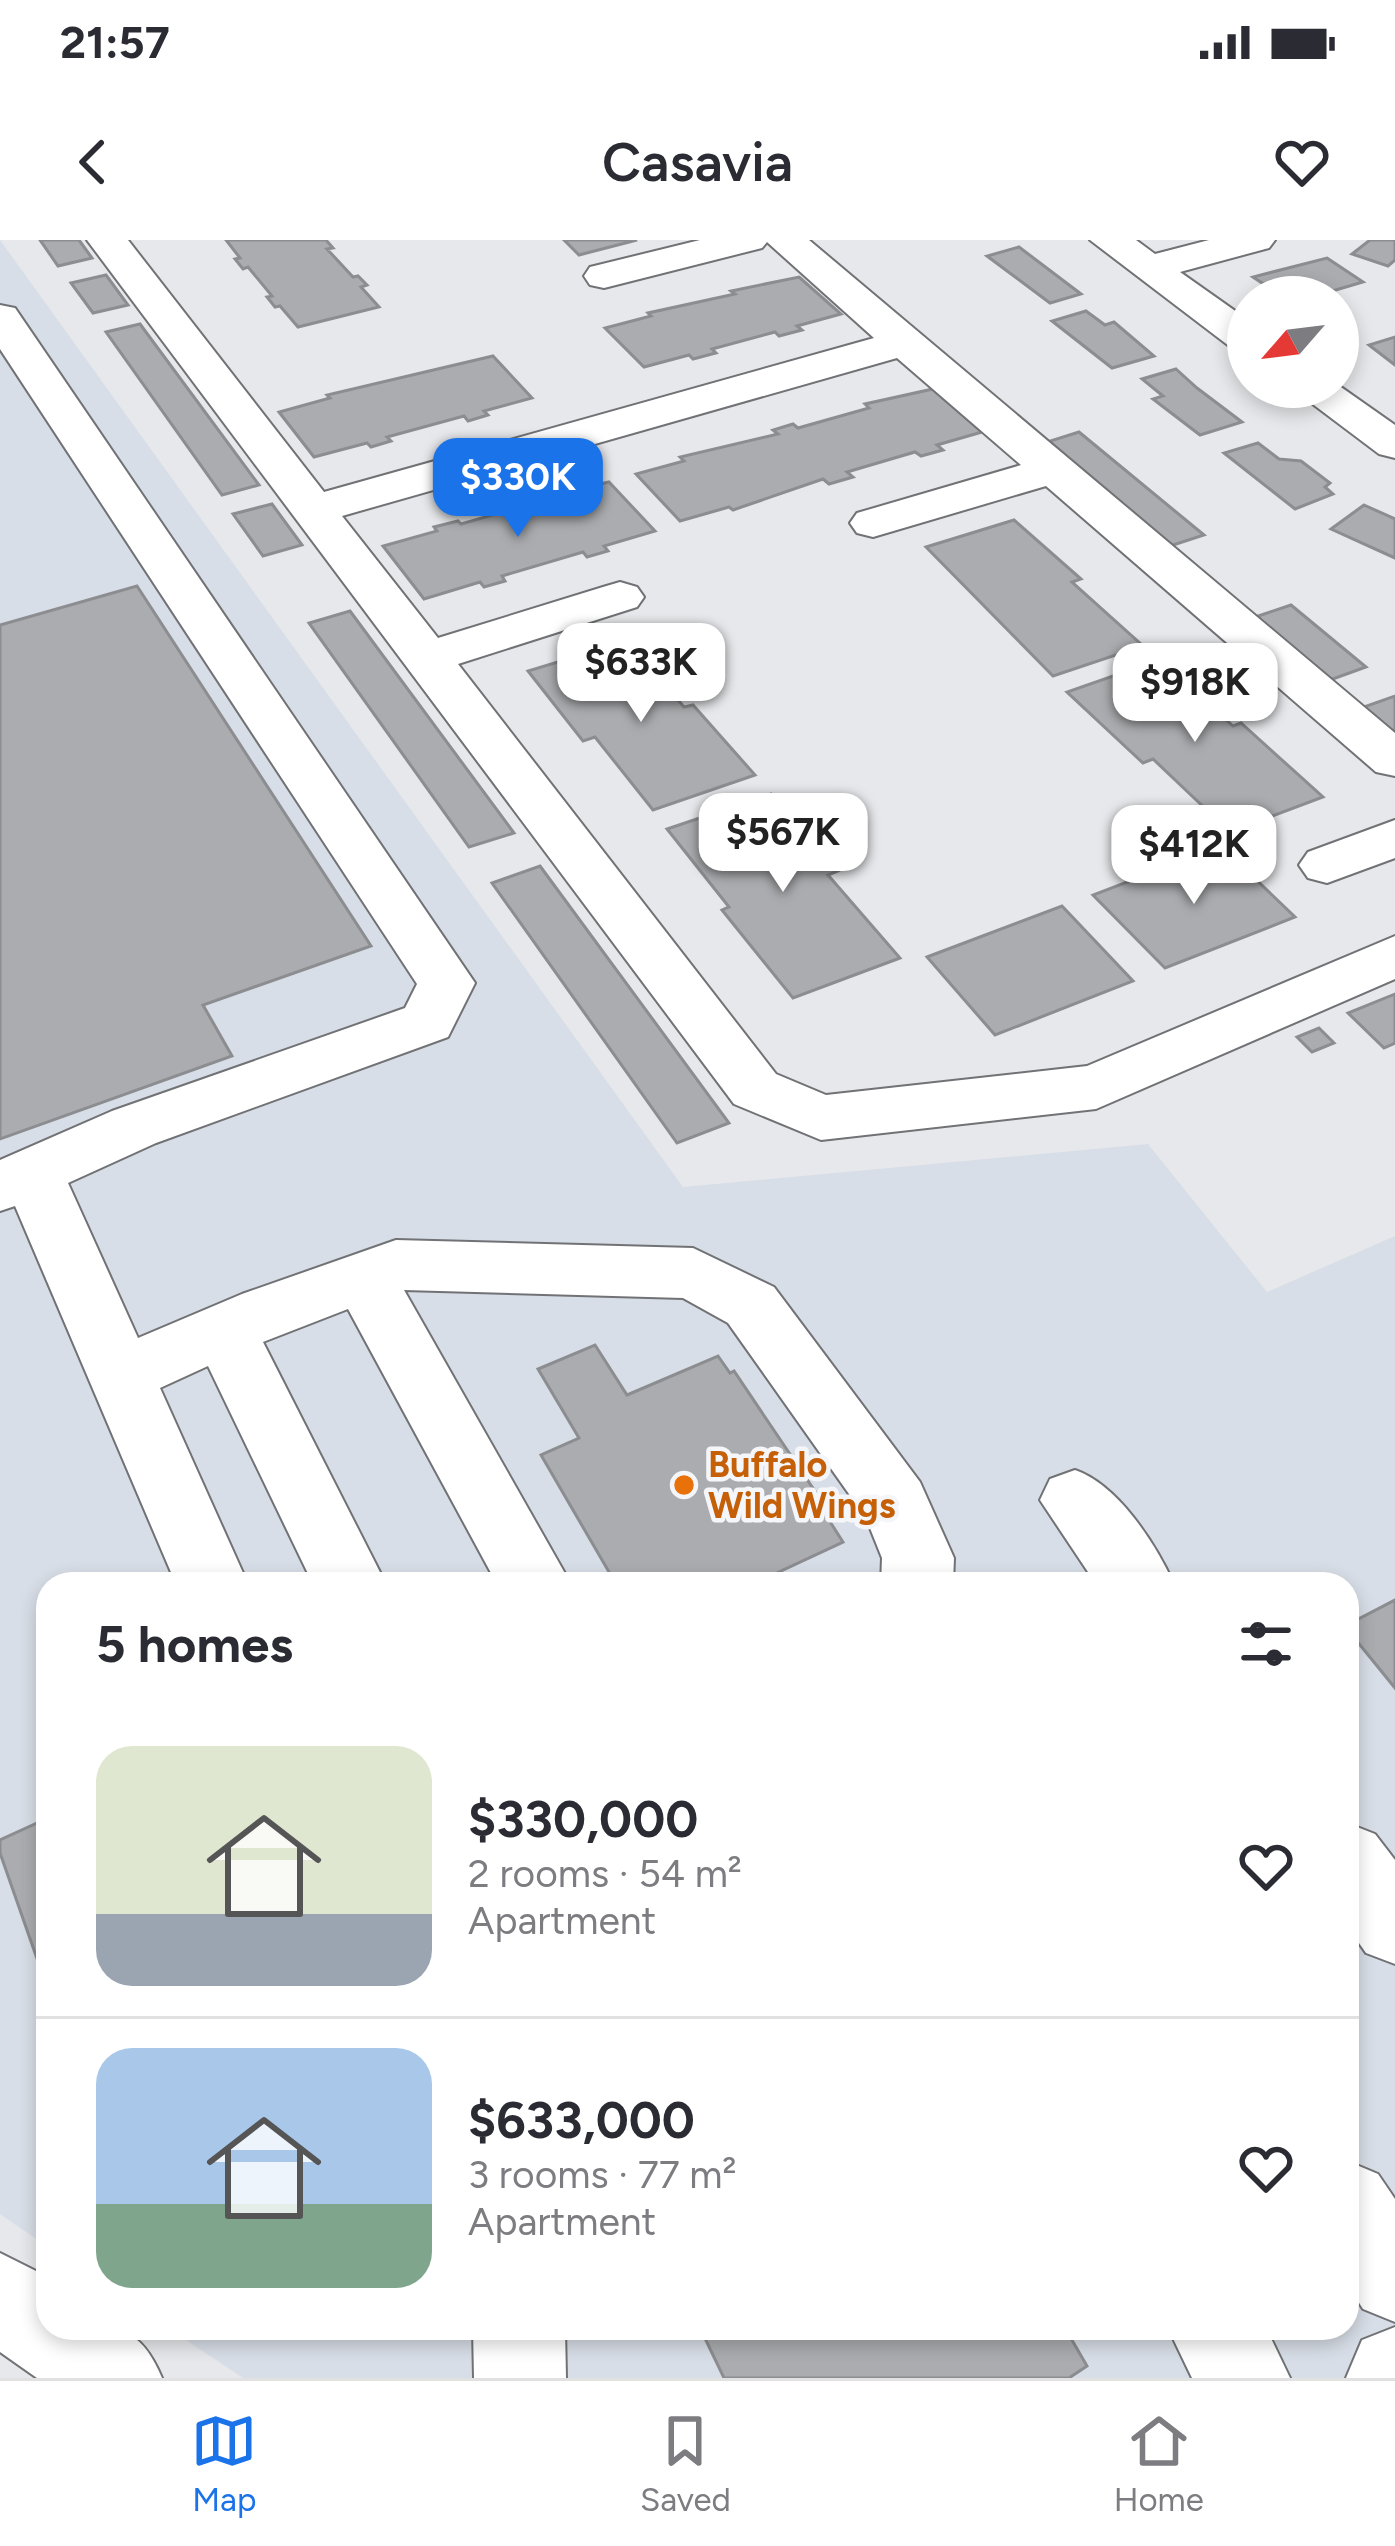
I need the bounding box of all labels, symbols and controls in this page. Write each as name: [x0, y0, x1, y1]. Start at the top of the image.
text: 21:57: [60, 15, 170, 69]
icon: back: [60, 129, 126, 195]
icon: heart: [1269, 129, 1335, 195]
text: Casavia: [602, 130, 793, 195]
north arrow: [1227, 276, 1359, 408]
map controls: [1227, 276, 1359, 408]
pin: $330K: [434, 438, 602, 540]
text: $330K: [460, 453, 576, 500]
pin: $633K: [557, 623, 725, 725]
text: $633K: [584, 638, 698, 685]
pin: $918K: [1111, 643, 1279, 745]
text: $918K: [1140, 658, 1250, 705]
pin: $567K: [699, 793, 867, 895]
pin: $412K: [1110, 805, 1278, 907]
text: $567K: [726, 808, 840, 855]
text: $412K: [1138, 820, 1250, 867]
place label: Buffalo Wild Wings: [708, 1443, 896, 1527]
marker: Buffalo Wild Wings: [671, 1472, 697, 1498]
icon: filters: [1233, 1611, 1299, 1677]
text: 5 homes: [96, 1614, 293, 1675]
text: $330,000: [468, 1789, 698, 1850]
icon: home: [192, 1794, 336, 1938]
icon: heart: [1233, 1833, 1299, 1899]
text: 2 rooms · 54 m²: [468, 1850, 742, 1897]
text: Apartment: [468, 1897, 656, 1944]
text: $633,000: [468, 2090, 695, 2151]
icon: home: [192, 2096, 336, 2240]
icon: heart: [1233, 2135, 1299, 2201]
text: 3 rooms · 77 m²: [468, 2151, 737, 2198]
text: Apartment: [468, 2198, 656, 2245]
tab: Map: [191, 2408, 257, 2519]
tab: Saved: [640, 2408, 731, 2519]
tab: Home: [1114, 2408, 1204, 2519]

